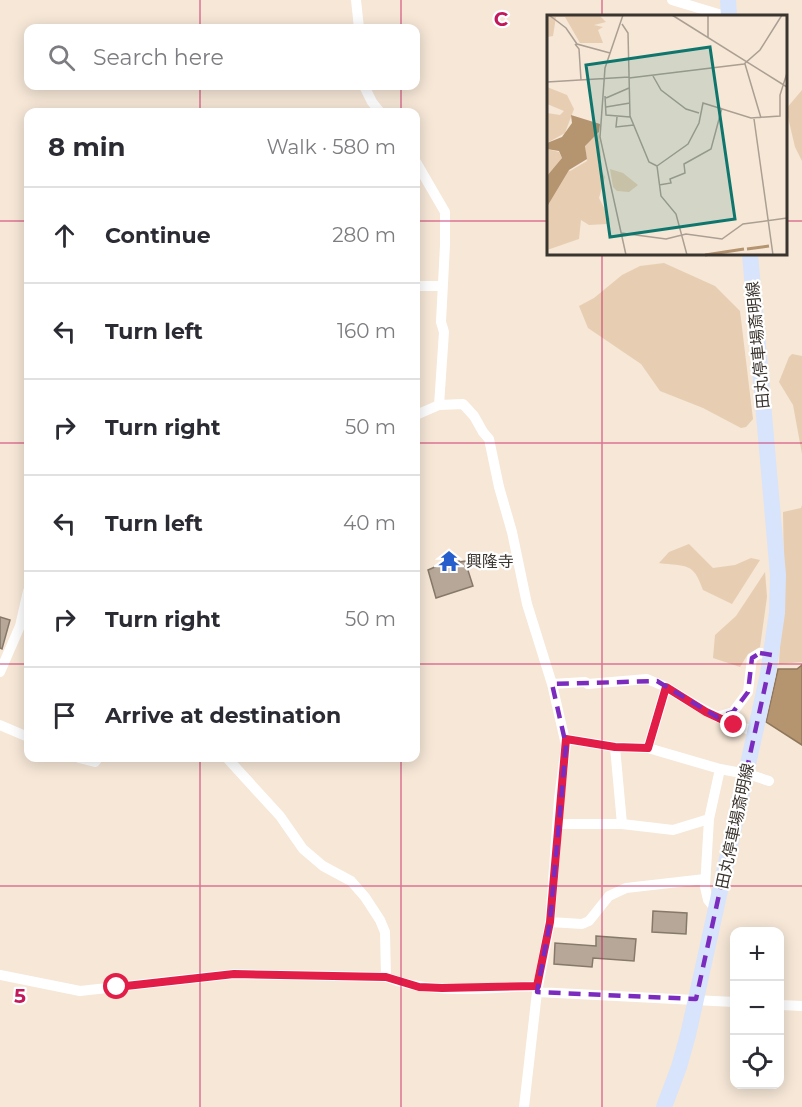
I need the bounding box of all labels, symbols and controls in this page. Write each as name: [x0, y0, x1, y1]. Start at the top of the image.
text: C: [494, 7, 509, 31]
inset map: [547, 15, 787, 255]
search box: [24, 24, 420, 90]
icon: search: [45, 41, 78, 74]
text: Search here: [93, 44, 224, 71]
text: 8 min: [48, 131, 126, 163]
text: Walk · 580 m: [266, 135, 396, 159]
icon: ahead: [48, 219, 81, 252]
text: Continue: [105, 222, 211, 249]
text: 280 m: [332, 223, 396, 247]
street label: 田丸停車場斎明線: [743, 280, 773, 410]
icon: left: [48, 315, 81, 348]
text: Turn left: [105, 318, 203, 345]
text: 160 m: [337, 319, 396, 343]
icon: right: [48, 411, 81, 444]
text: Turn right: [105, 414, 220, 441]
text: 50 m: [345, 415, 396, 439]
icon: left: [48, 507, 81, 540]
text: Turn left: [105, 510, 203, 537]
text: 40 m: [343, 511, 396, 535]
temple icon: 興隆寺: [437, 549, 461, 573]
place label: 興隆寺: [466, 552, 514, 571]
icon: right: [48, 603, 81, 636]
text: Turn right: [105, 606, 220, 633]
text: 50 m: [345, 607, 396, 631]
icon: arrive: [48, 699, 81, 732]
text: Arrive at destination: [105, 702, 341, 729]
route end: [720, 711, 746, 737]
street label: 田丸停車場斎明線: [712, 761, 758, 891]
map controls: [730, 927, 784, 1089]
button: +: [730, 927, 784, 981]
route start: [103, 973, 129, 999]
button: −: [730, 981, 784, 1035]
text: 5: [14, 984, 26, 1008]
button: locate: [730, 1035, 784, 1089]

